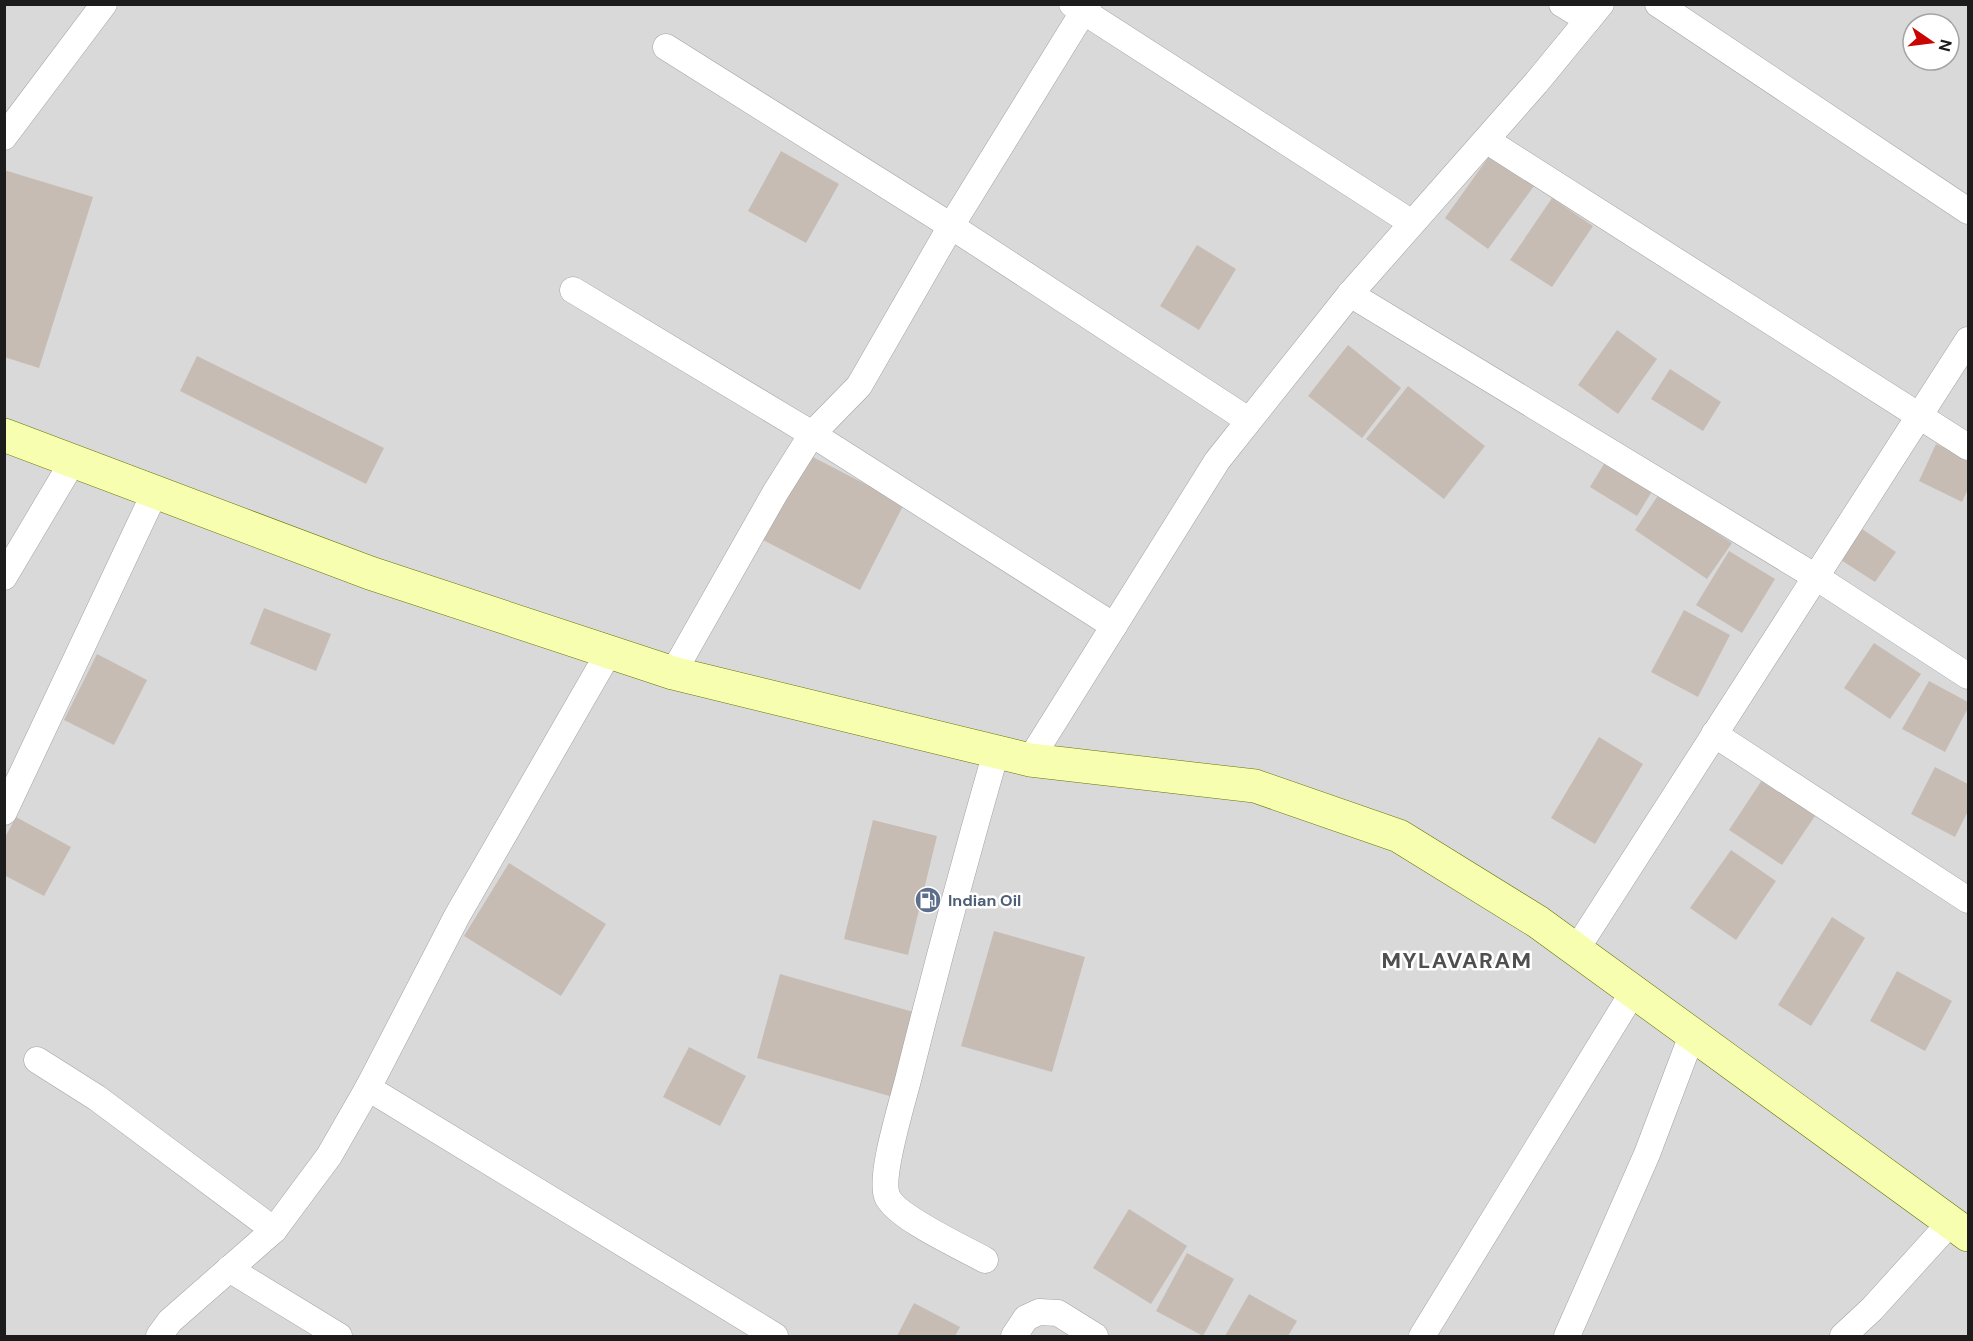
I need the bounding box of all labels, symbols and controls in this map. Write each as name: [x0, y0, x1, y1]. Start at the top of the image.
north arrow: [1901, 12, 1961, 72]
text: N: [1933, 37, 1957, 54]
fuel station icon: Indian Oil: [913, 885, 943, 915]
place label: Indian Oil: [948, 890, 1021, 911]
district label: MYLAVARAM: [1381, 946, 1533, 975]

